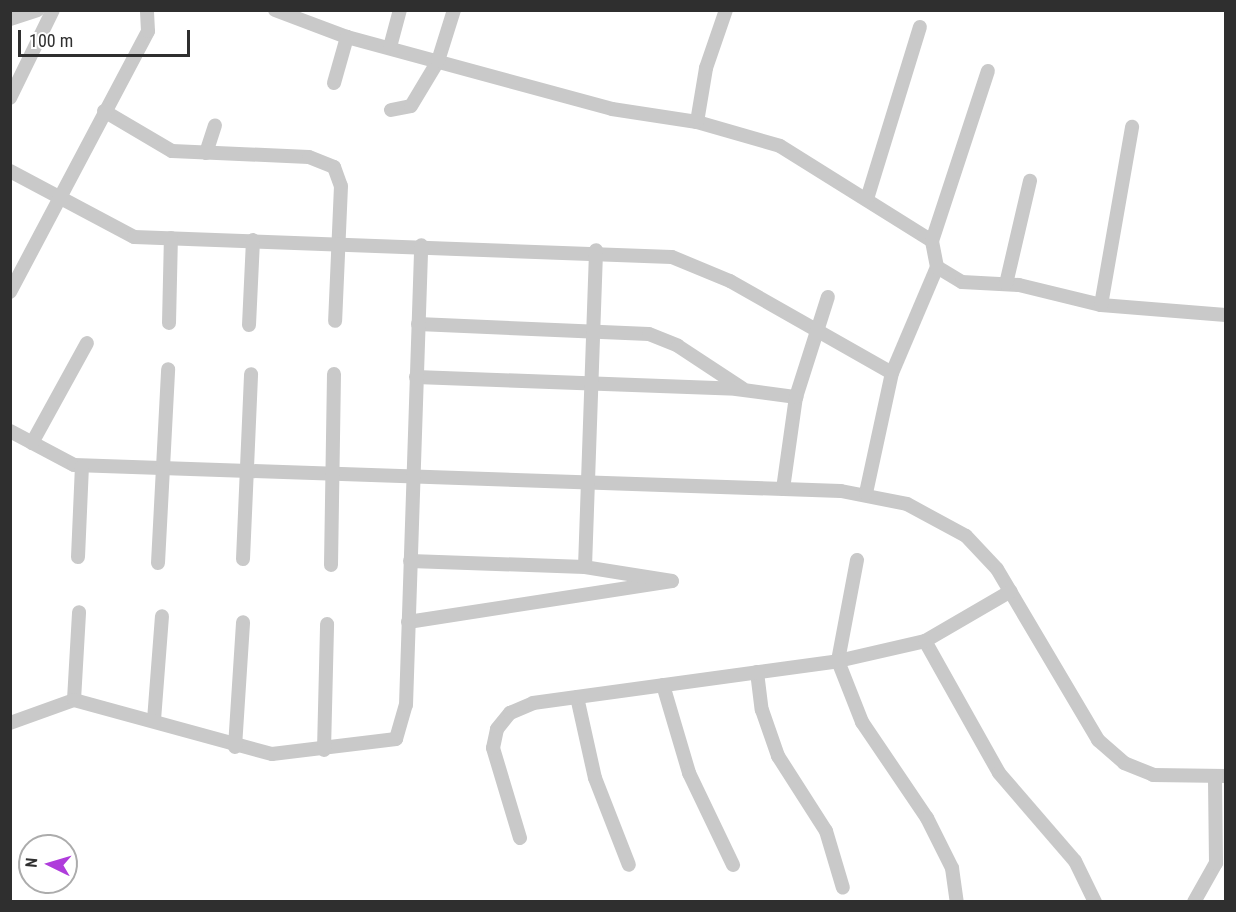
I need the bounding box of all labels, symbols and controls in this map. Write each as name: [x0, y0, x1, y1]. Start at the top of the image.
scale bar: [21, 18, 194, 56]
text: 100 m: [29, 30, 73, 51]
north arrow: [18, 834, 78, 894]
text: N: [22, 857, 41, 868]

